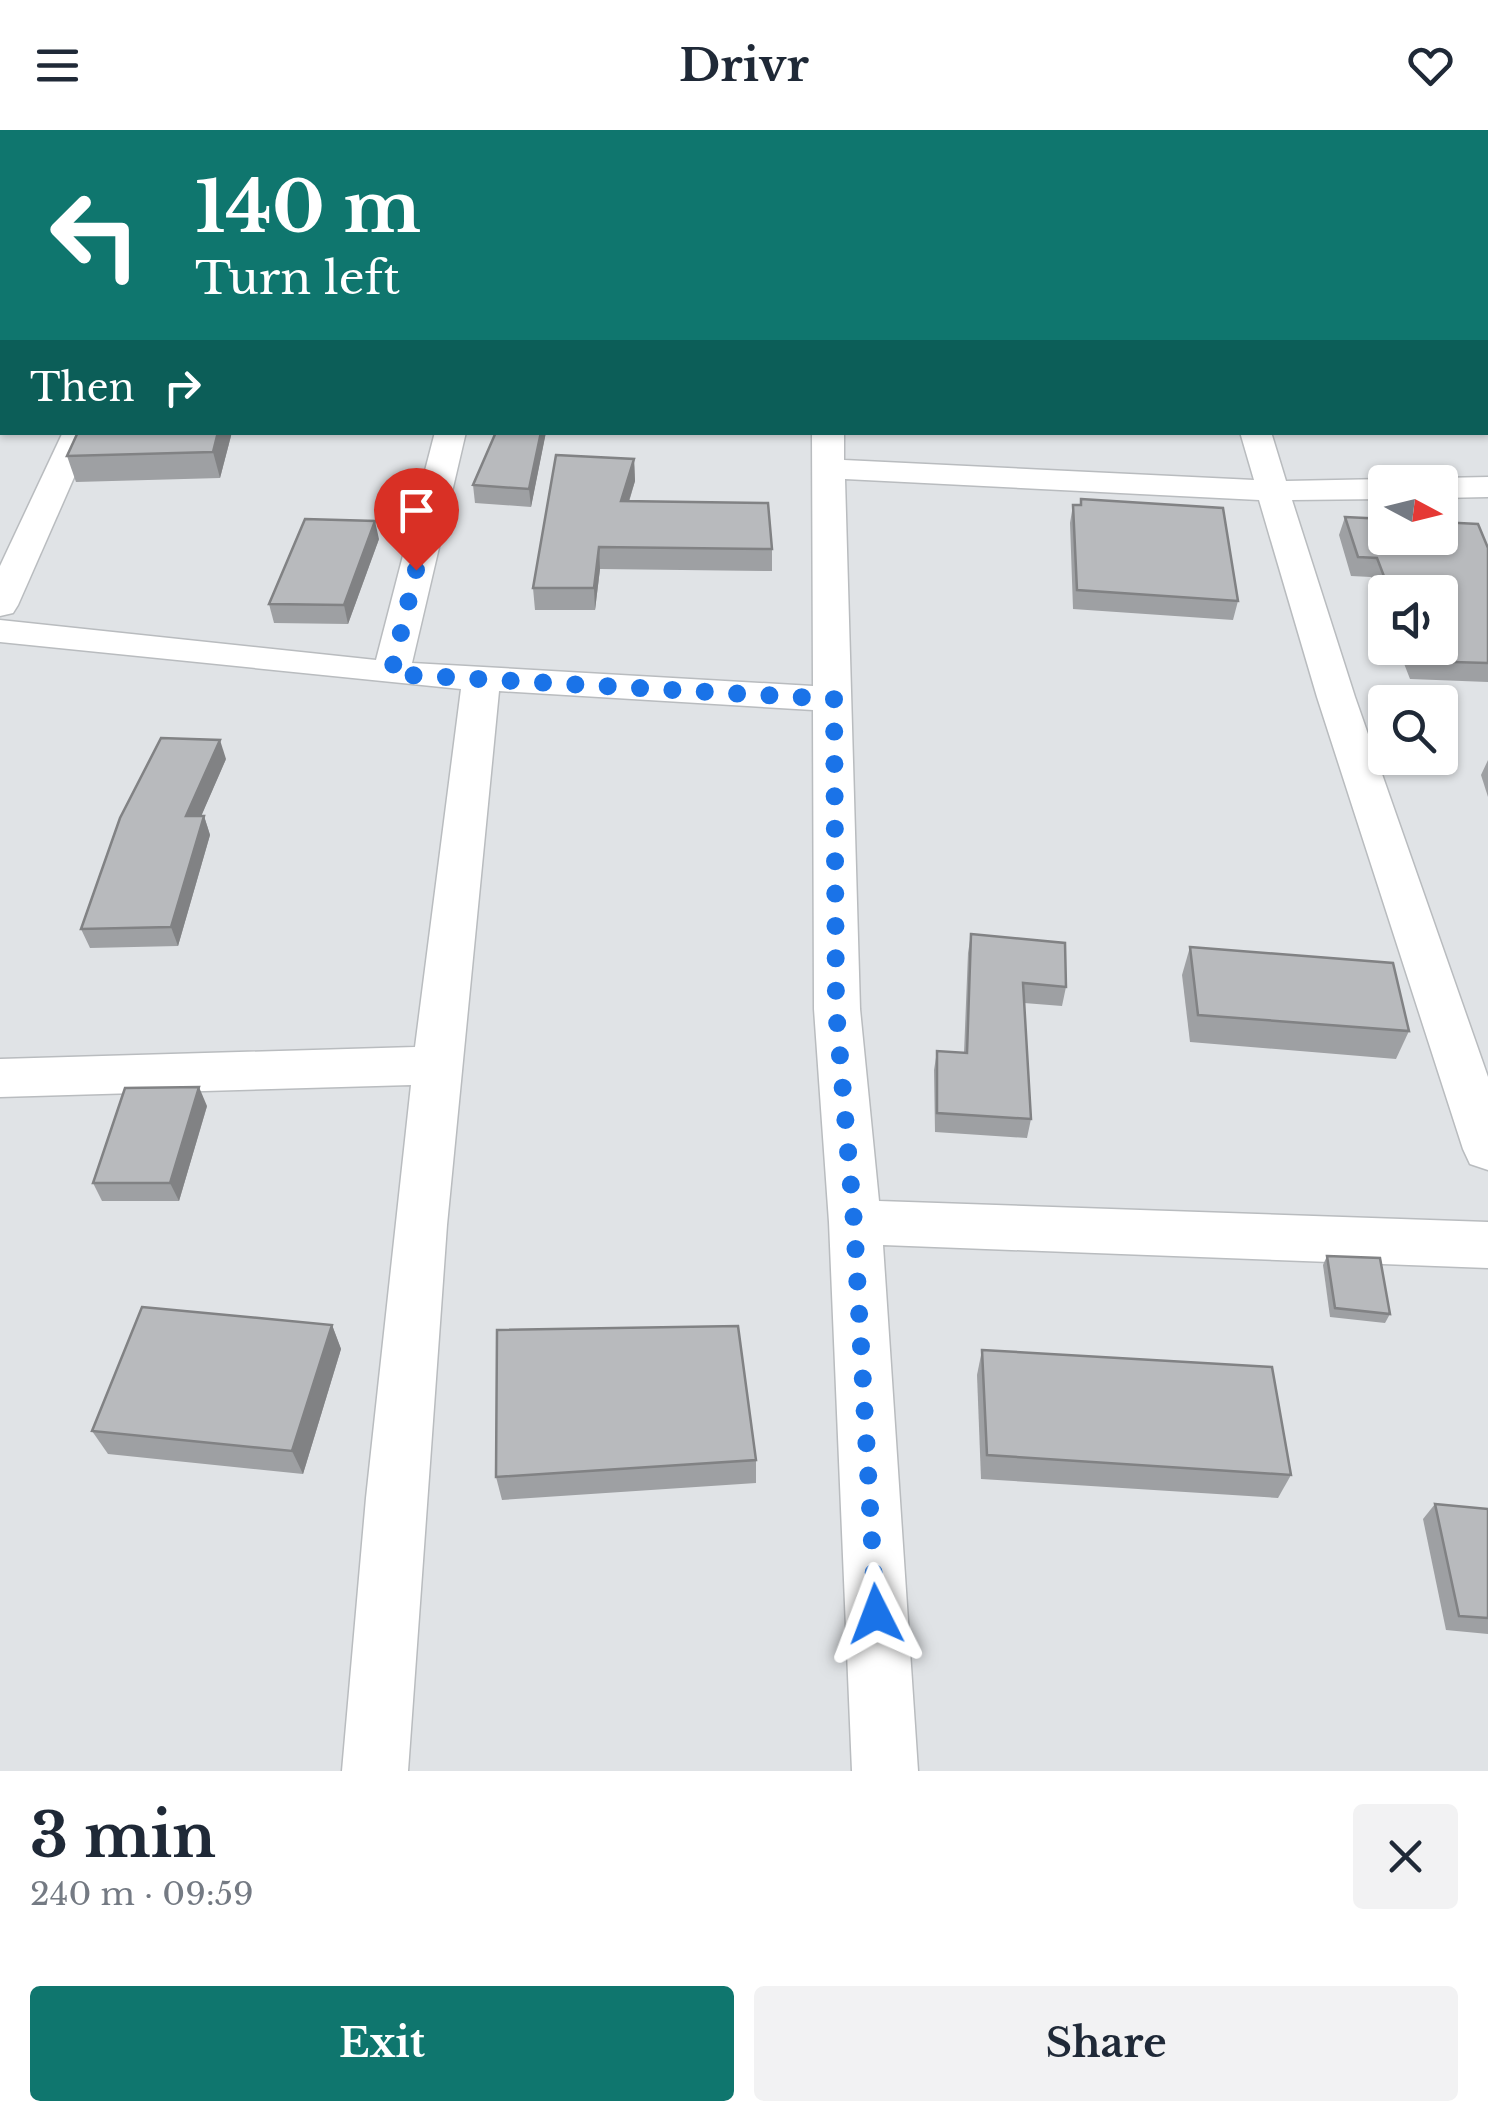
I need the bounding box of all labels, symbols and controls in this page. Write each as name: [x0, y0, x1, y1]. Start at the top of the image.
text: Drivr: [679, 37, 809, 93]
icon: menu: [30, 38, 85, 93]
icon: heart: [1403, 38, 1458, 93]
text: 140 m: [195, 164, 421, 251]
icon: left: [30, 170, 160, 300]
text: Turn left: [195, 250, 400, 306]
icon: right: [155, 360, 210, 415]
text: Then: [30, 364, 135, 411]
north arrow: [1368, 465, 1458, 555]
map controls: [1368, 465, 1458, 775]
pin: [374, 468, 459, 571]
icon: arrive: [389, 483, 444, 538]
button: sound: [1368, 575, 1458, 665]
button: search: [1368, 685, 1458, 775]
position arrow: [824, 1562, 928, 1666]
text: 3 min: [30, 1799, 216, 1873]
button: close: [1353, 1804, 1458, 1909]
text: 240 m · 09:59: [30, 1874, 254, 1914]
button: Exit: [30, 1986, 734, 2101]
button: Share: [754, 1986, 1458, 2101]

